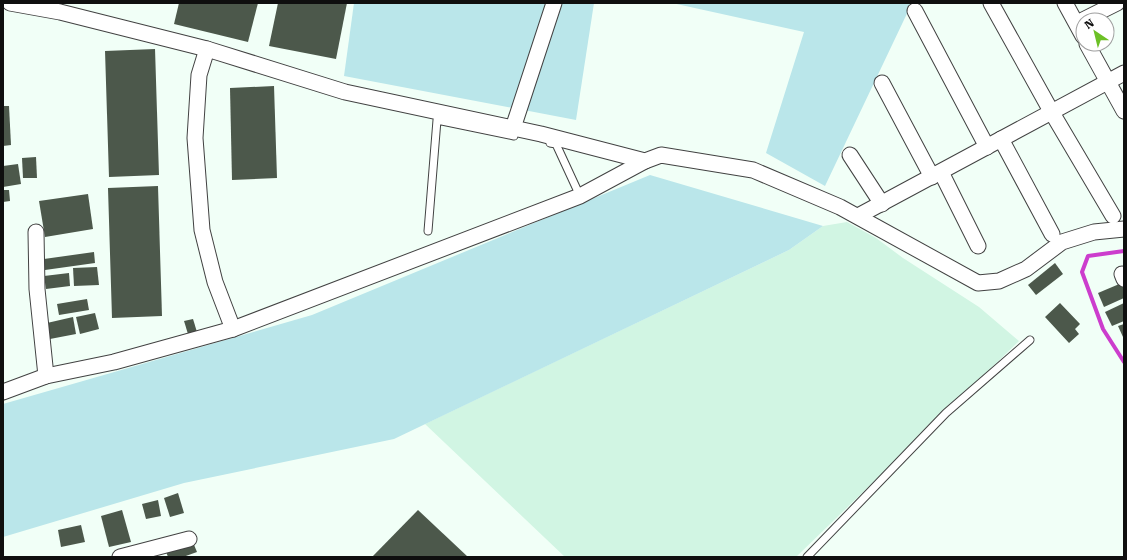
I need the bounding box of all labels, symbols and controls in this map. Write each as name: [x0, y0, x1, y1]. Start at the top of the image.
north arrow: [1075, 12, 1115, 52]
text: N: [1082, 16, 1097, 32]

